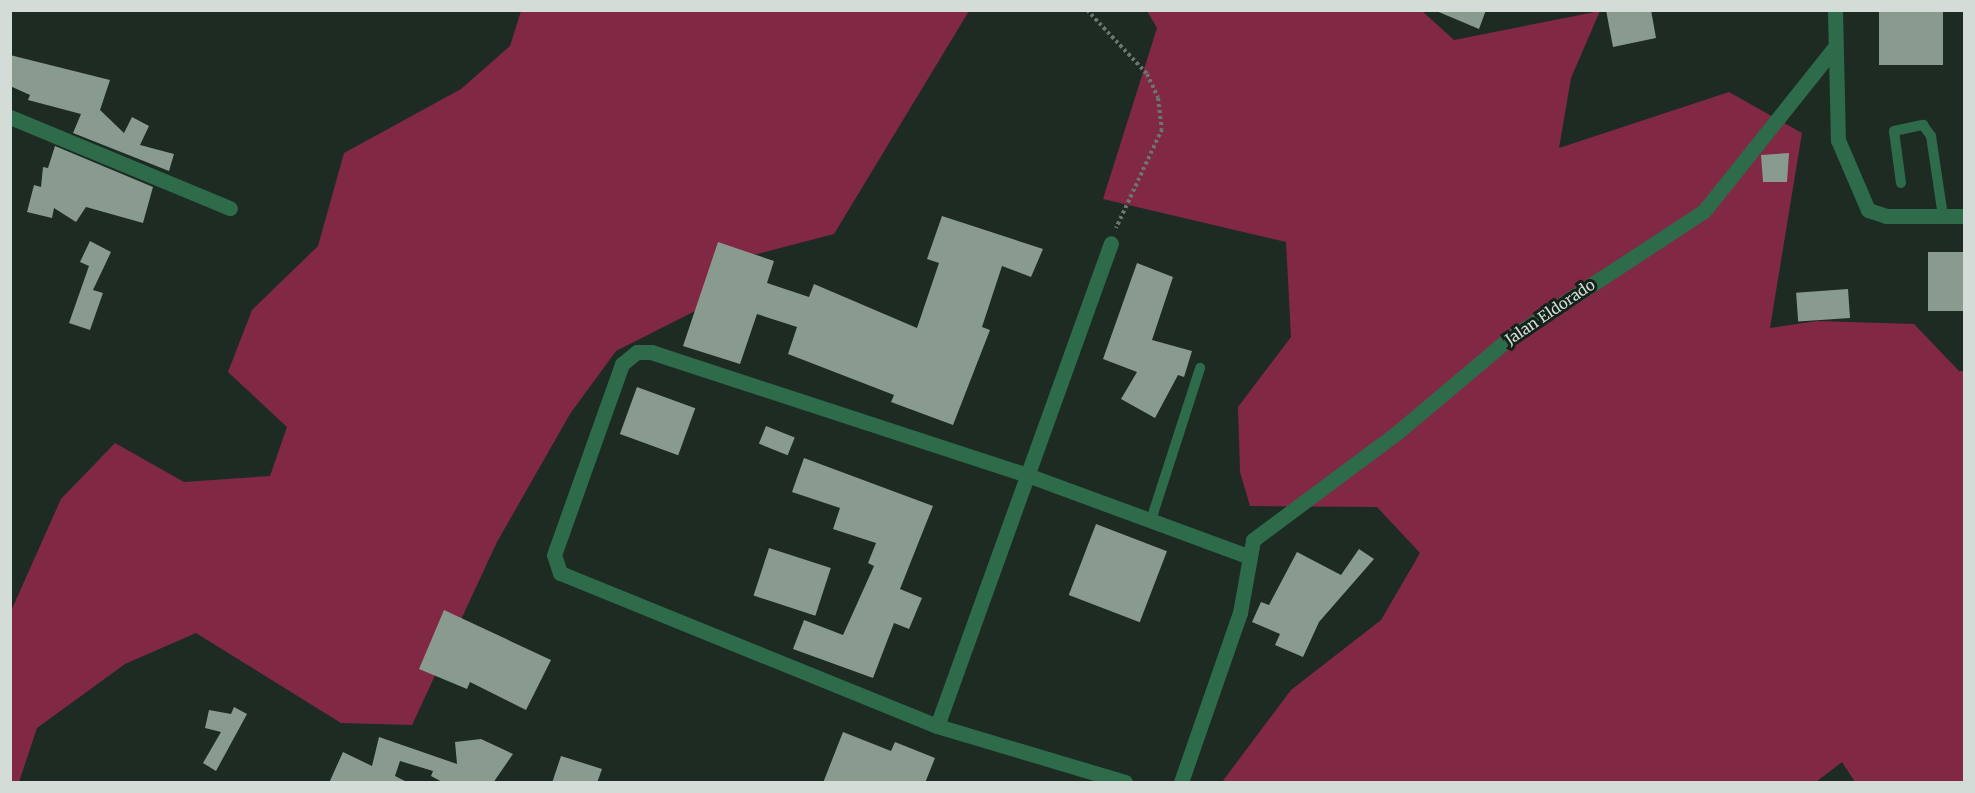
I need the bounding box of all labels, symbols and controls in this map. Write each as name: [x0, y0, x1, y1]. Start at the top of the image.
street label: Jalan Eldorado: [1502, 275, 1598, 349]

